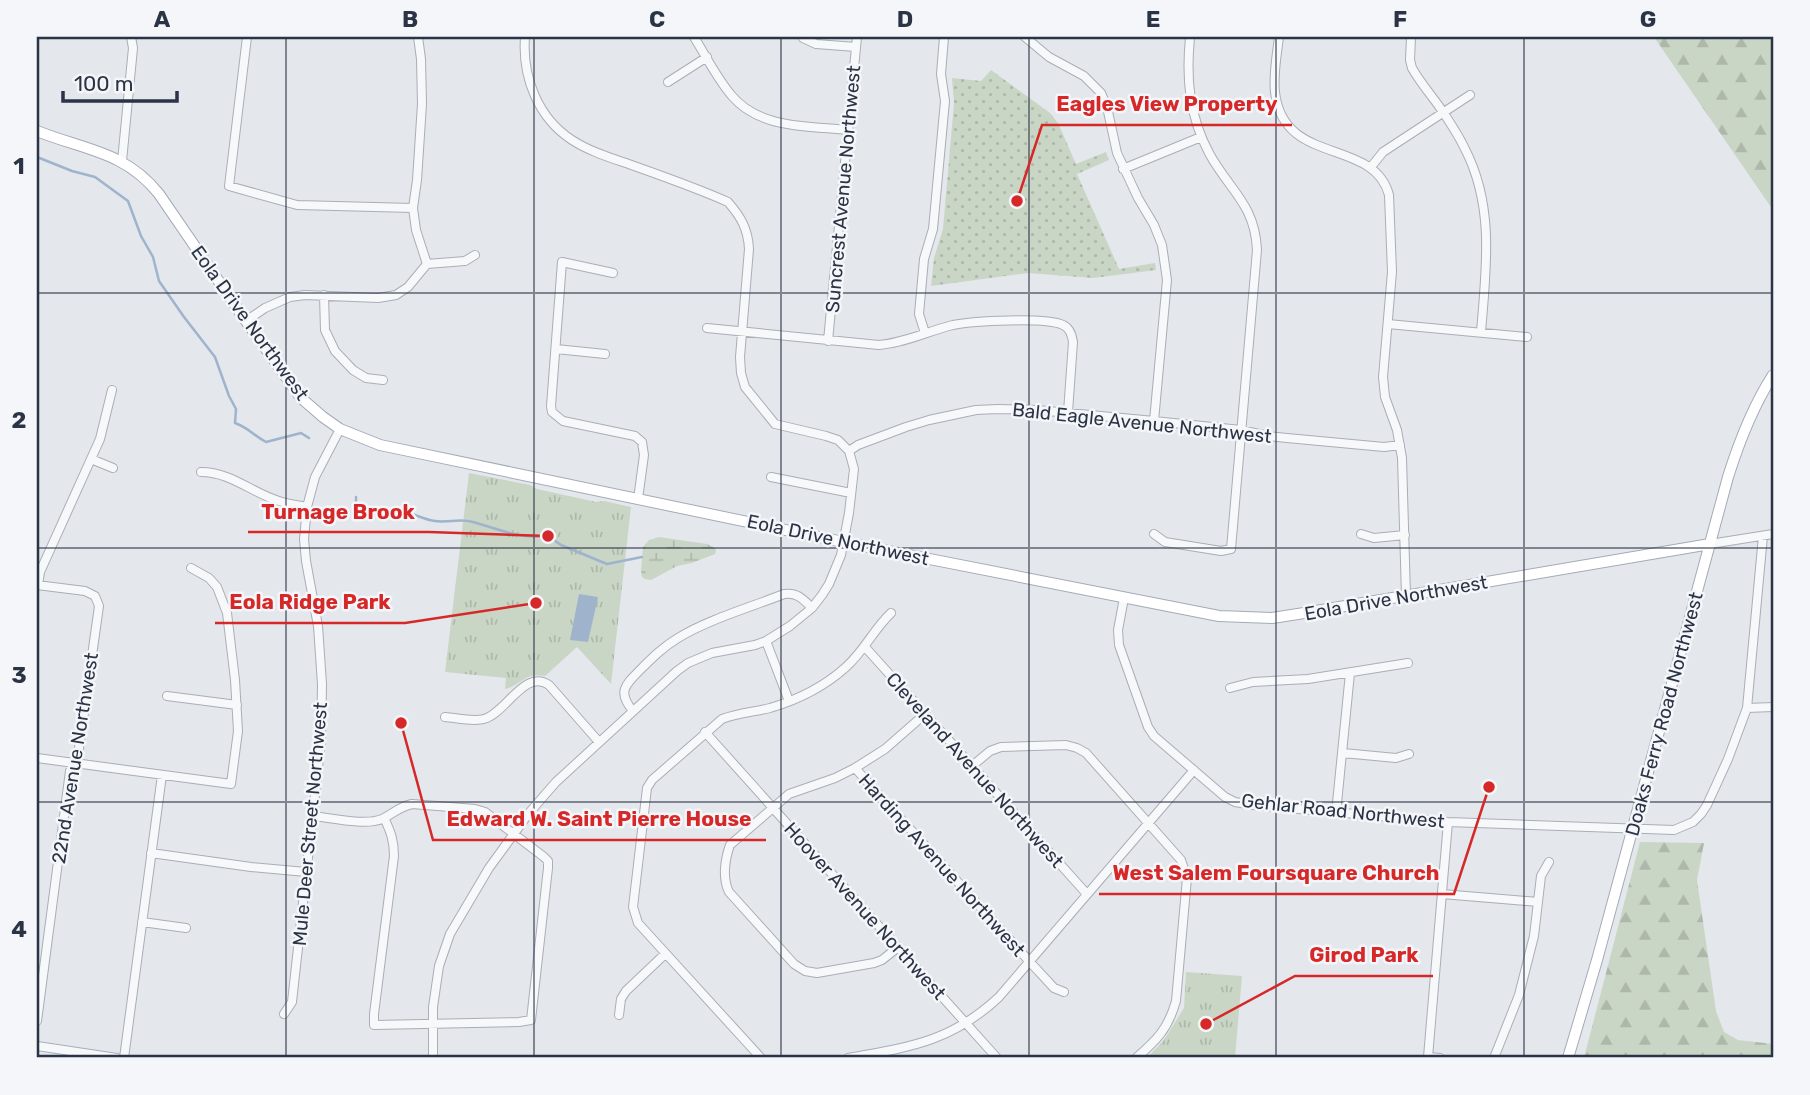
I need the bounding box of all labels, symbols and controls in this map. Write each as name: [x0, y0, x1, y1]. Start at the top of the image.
text: A: [154, 5, 171, 33]
text: B: [402, 5, 418, 33]
text: C: [649, 5, 665, 33]
text: D: [897, 5, 913, 33]
text: E: [1146, 5, 1160, 33]
text: F: [1393, 5, 1407, 33]
text: G: [1640, 5, 1656, 33]
scale bar: [63, 60, 177, 104]
street label: Suncrest Avenue Northwest: [821, 64, 865, 314]
text: 100 m: [74, 71, 133, 96]
callout: Eagles View Property: [1042, 83, 1292, 125]
text: Eagles View Property: [1056, 91, 1278, 116]
text: 1: [13, 152, 25, 180]
street label: Eola Drive Northwest: [186, 241, 314, 405]
street label: Bald Eagle Avenue Northwest: [1011, 398, 1273, 448]
text: 2: [12, 406, 26, 434]
callout: Turnage Brook: [248, 490, 429, 532]
text: Turnage Brook: [261, 499, 415, 524]
street label: Eola Drive Northwest: [745, 509, 932, 571]
street label: Eola Drive Northwest: [1303, 570, 1490, 625]
callout: Eola Ridge Park: [215, 581, 405, 623]
text: Eola Ridge Park: [229, 589, 391, 614]
street label: Doaks Ferry Road Northwest: [1620, 589, 1708, 839]
street label: 22nd Avenue Northwest: [47, 650, 103, 865]
text: 3: [11, 661, 27, 689]
street label: Cleveland Avenue Northwest: [881, 668, 1069, 873]
street label: Mule Deer Street Northwest: [288, 701, 332, 947]
street label: Harding Avenue Northwest: [854, 769, 1031, 962]
street label: Gehlar Road Northwest: [1240, 789, 1446, 833]
callout: Edward W. Saint Pierre House: [433, 798, 766, 840]
text: Edward W. Saint Pierre House: [446, 806, 752, 831]
street label: Hoover Avenue Northwest: [779, 818, 951, 1005]
callout: West Salem Foursquare Church: [1099, 852, 1454, 894]
text: West Salem Foursquare Church: [1113, 860, 1439, 885]
text: 4: [11, 915, 27, 943]
callout: Girod Park: [1295, 934, 1433, 976]
text: Girod Park: [1309, 942, 1419, 967]

